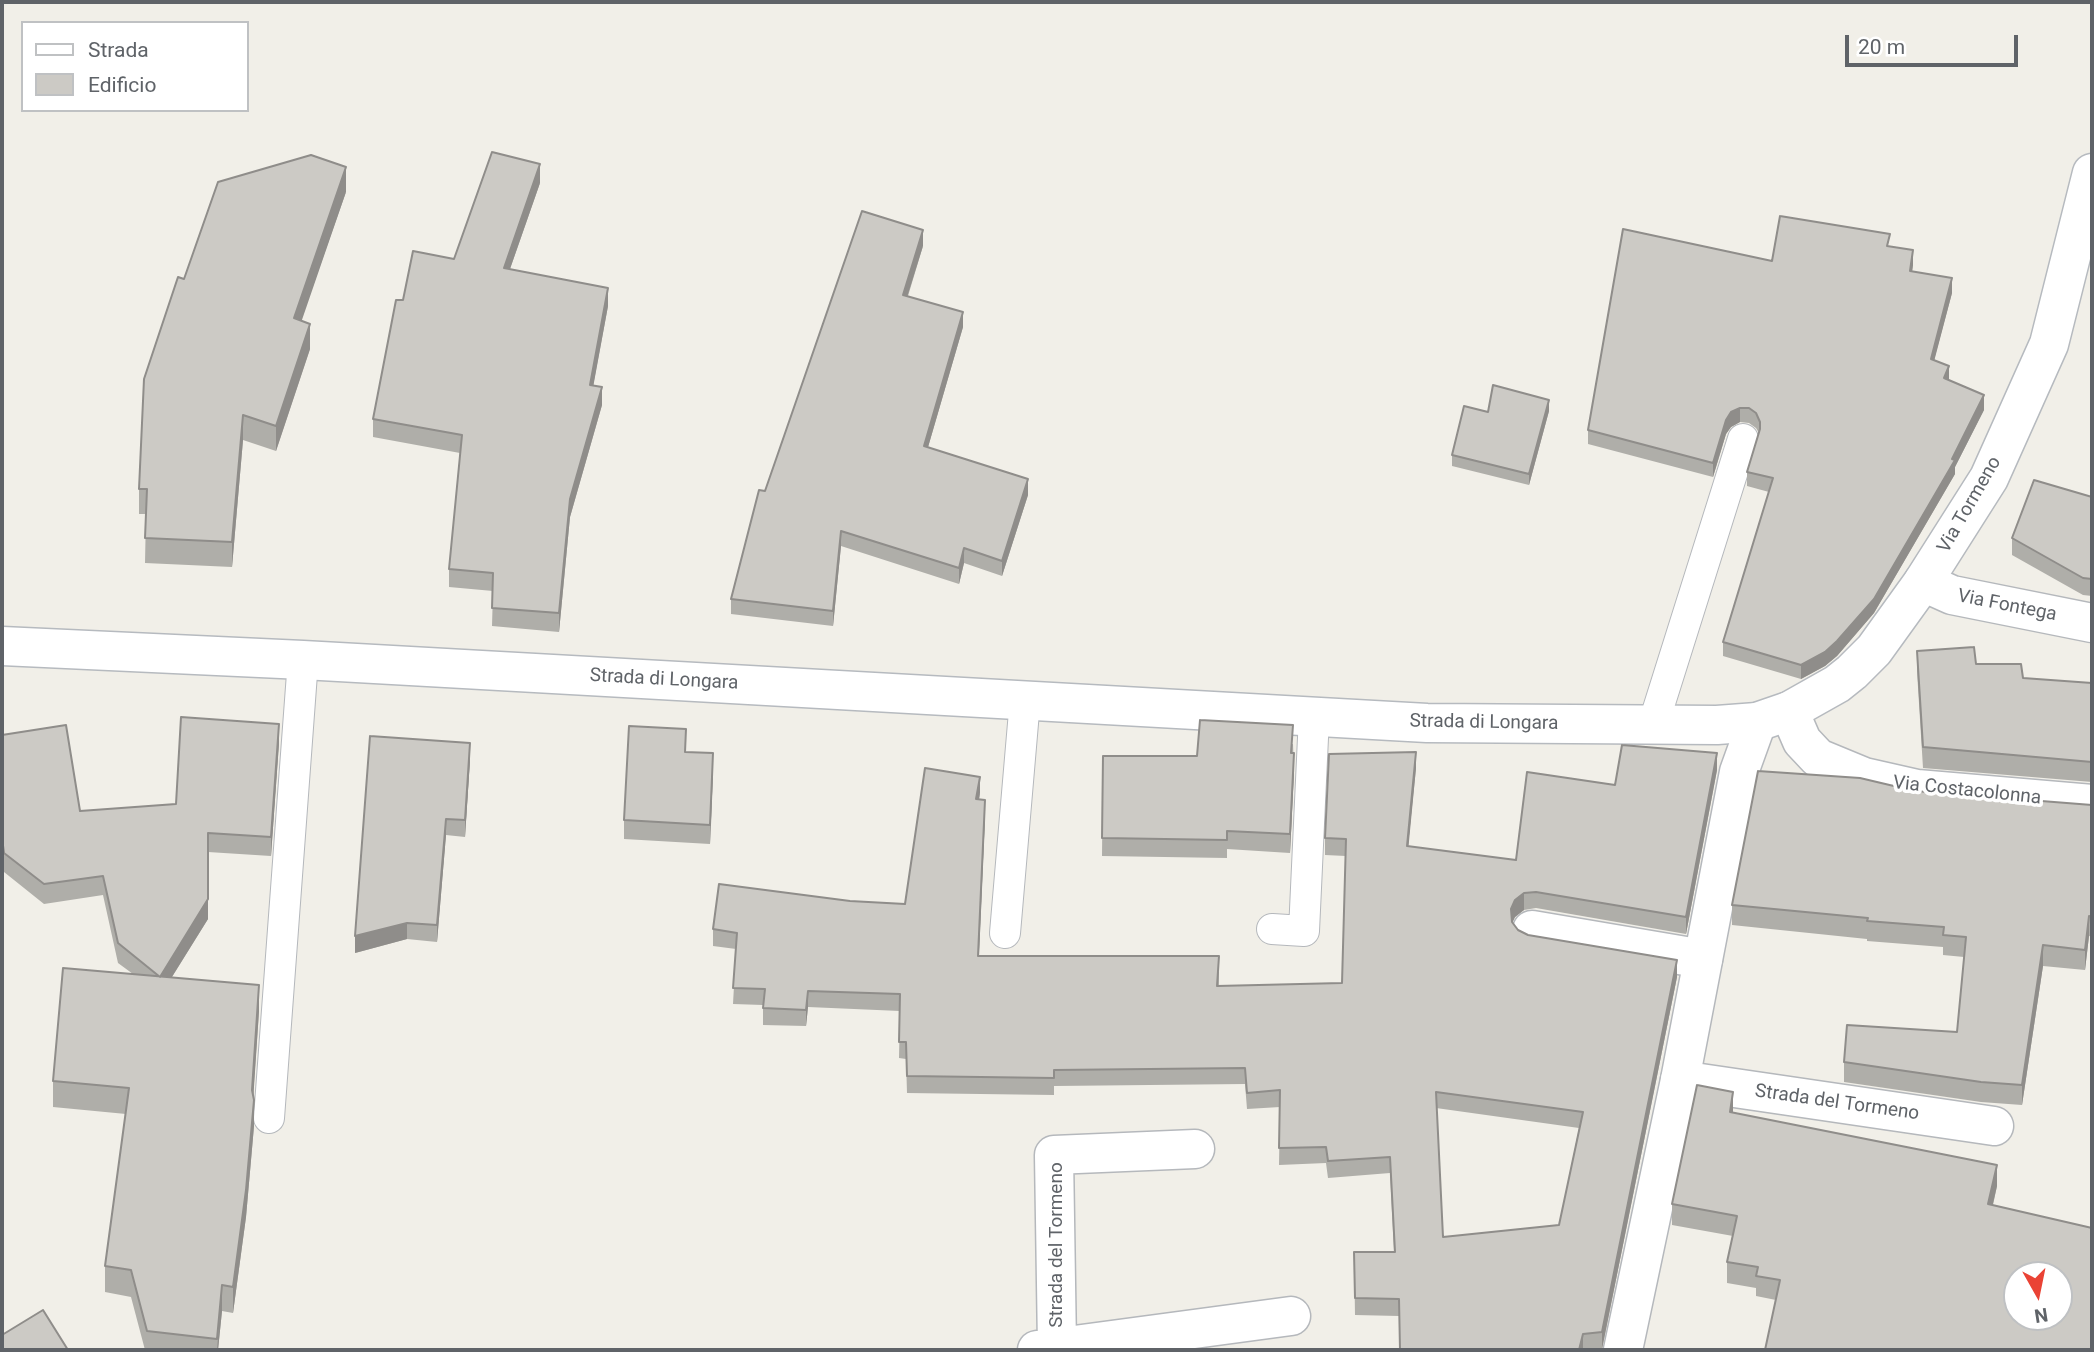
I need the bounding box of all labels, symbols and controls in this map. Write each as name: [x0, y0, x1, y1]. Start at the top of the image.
legend: [21, 21, 248, 112]
scale bar: [1849, 21, 2022, 65]
text: 20 m: [1858, 35, 1905, 59]
text: Strada: [88, 38, 149, 62]
text: Edificio: [88, 73, 156, 97]
street label: Via Tormeno: [1933, 453, 2007, 557]
street label: Via Fontega: [1955, 585, 2059, 627]
street label: Strada di Longara: [589, 665, 739, 695]
street label: Strada di Longara: [1409, 710, 1559, 736]
street label: Via Costacolonna: [1892, 772, 2042, 810]
street label: Strada del Tormeno: [1753, 1080, 1921, 1126]
street label: Strada del Tormeno: [1046, 1162, 1068, 1328]
north arrow: [2003, 1261, 2073, 1331]
text: N: [2033, 1303, 2049, 1328]

